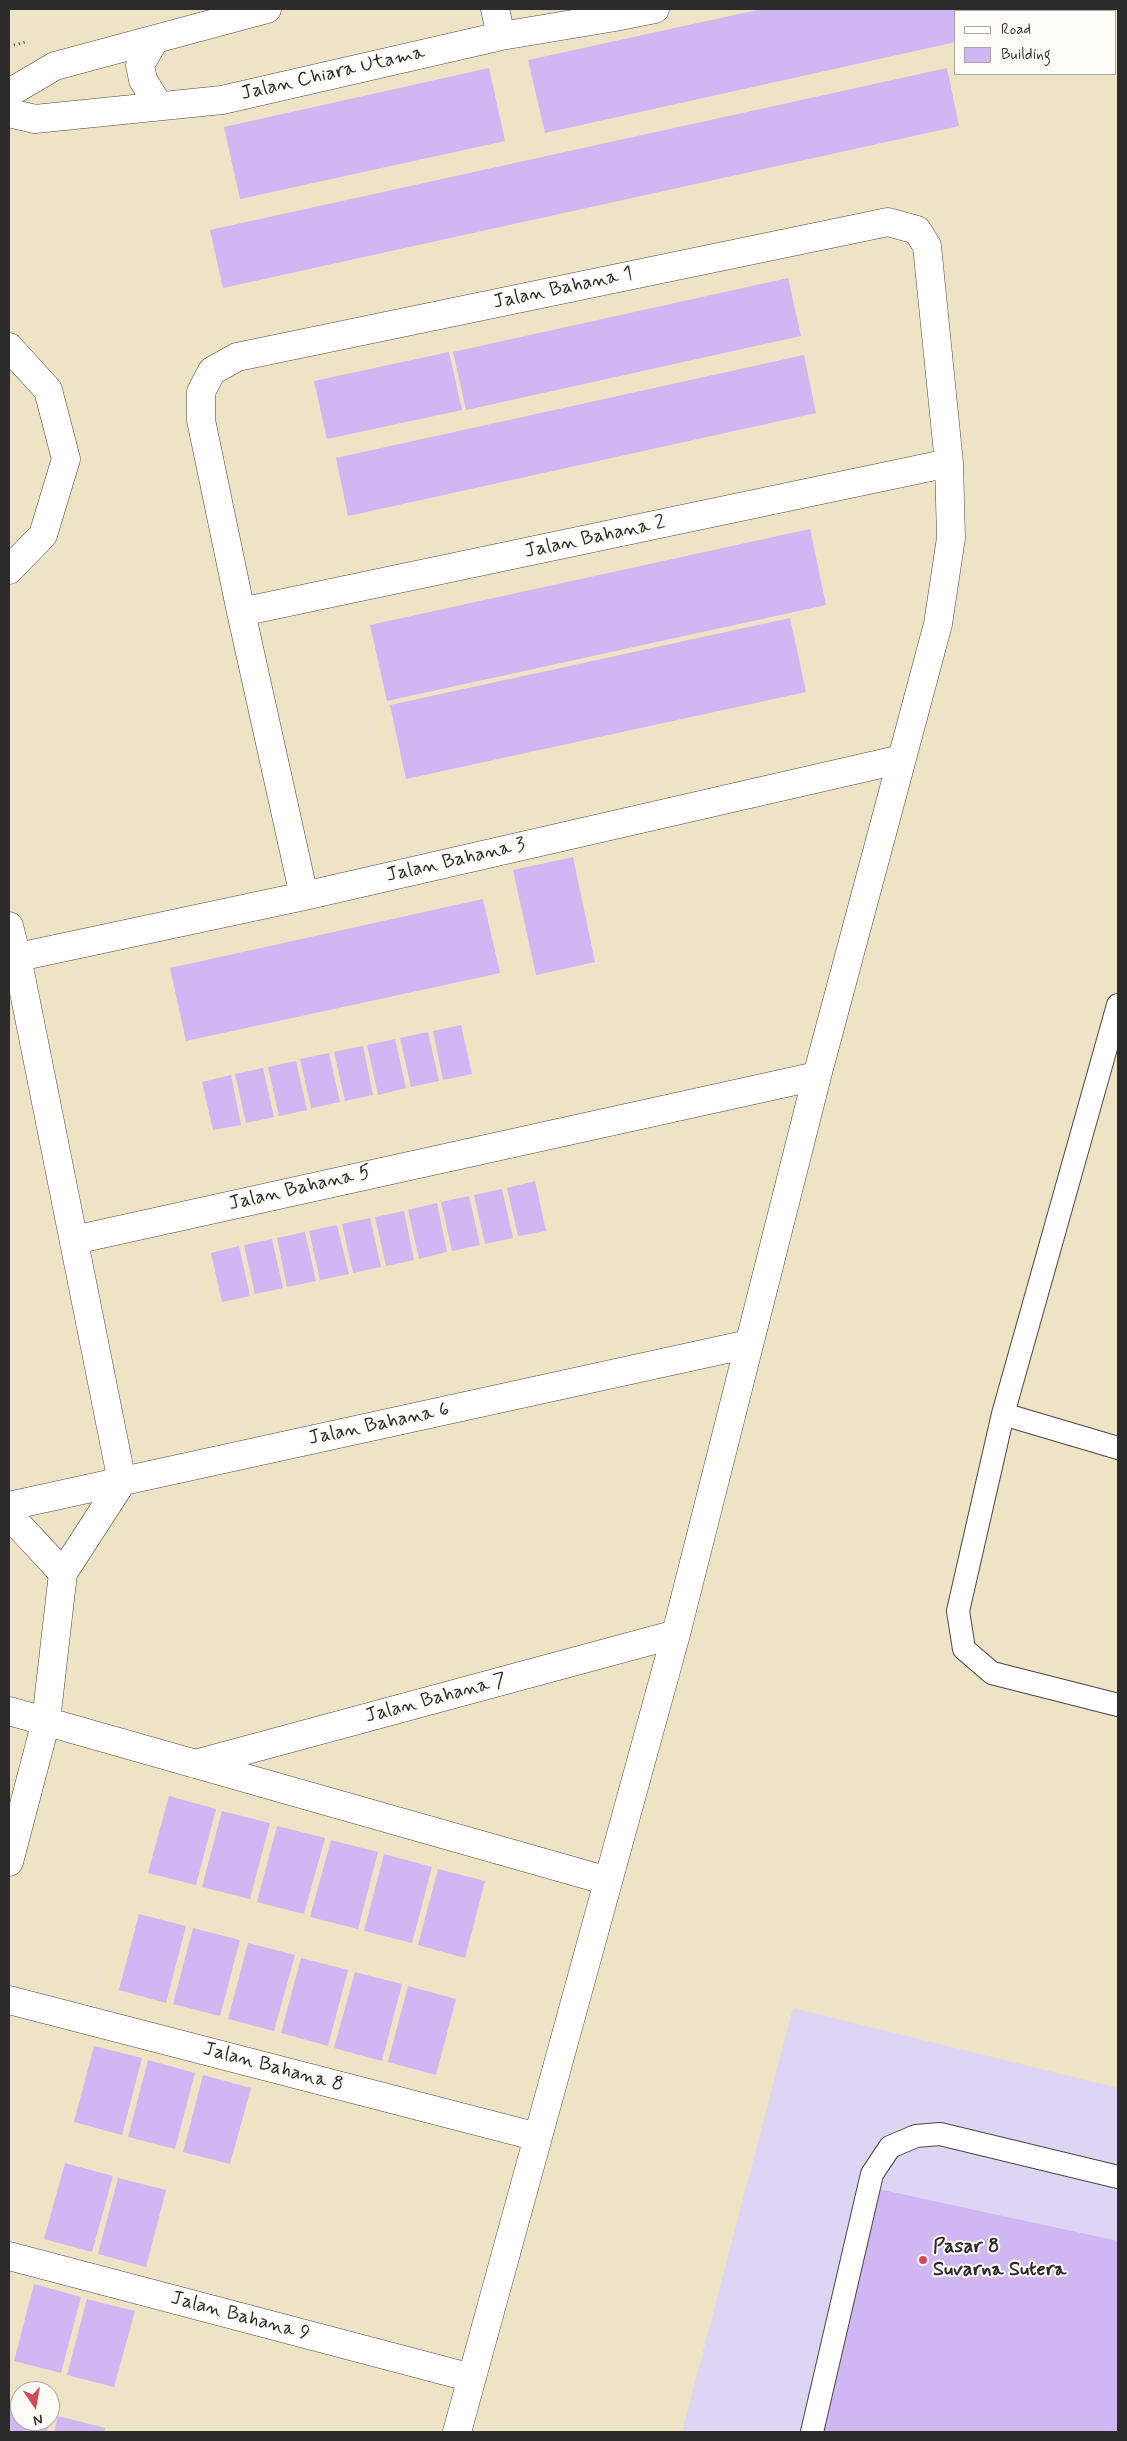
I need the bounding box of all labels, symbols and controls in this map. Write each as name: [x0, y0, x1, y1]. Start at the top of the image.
legend: [954, 10, 1117, 75]
text: Road: [1001, 20, 1031, 40]
street label: Jalan Chiara Utama: [239, 41, 427, 107]
text: Building: [1001, 45, 1051, 65]
street label: Jalan Bahana 1: [491, 263, 635, 315]
street label: Jalan Bahana 2: [523, 511, 667, 565]
street label: Jalan Bahana 3: [384, 833, 528, 889]
street label: Jalan Bahana 5: [227, 1161, 373, 1217]
street label: Jalan Bahana 6: [306, 1398, 452, 1452]
street label: Jalan Bahana 7: [363, 1669, 509, 1729]
street label: Jalan Bahana 8: [200, 2038, 346, 2098]
place label: Pasar 8 Suvarna Sutera: [933, 2236, 1066, 2283]
marker: Pasar 8 Suvarna Sutera: [917, 2254, 929, 2266]
street label: Jalan Bahana 9: [168, 2287, 312, 2347]
north arrow: [10, 2381, 60, 2431]
text: N: [31, 2410, 44, 2429]

